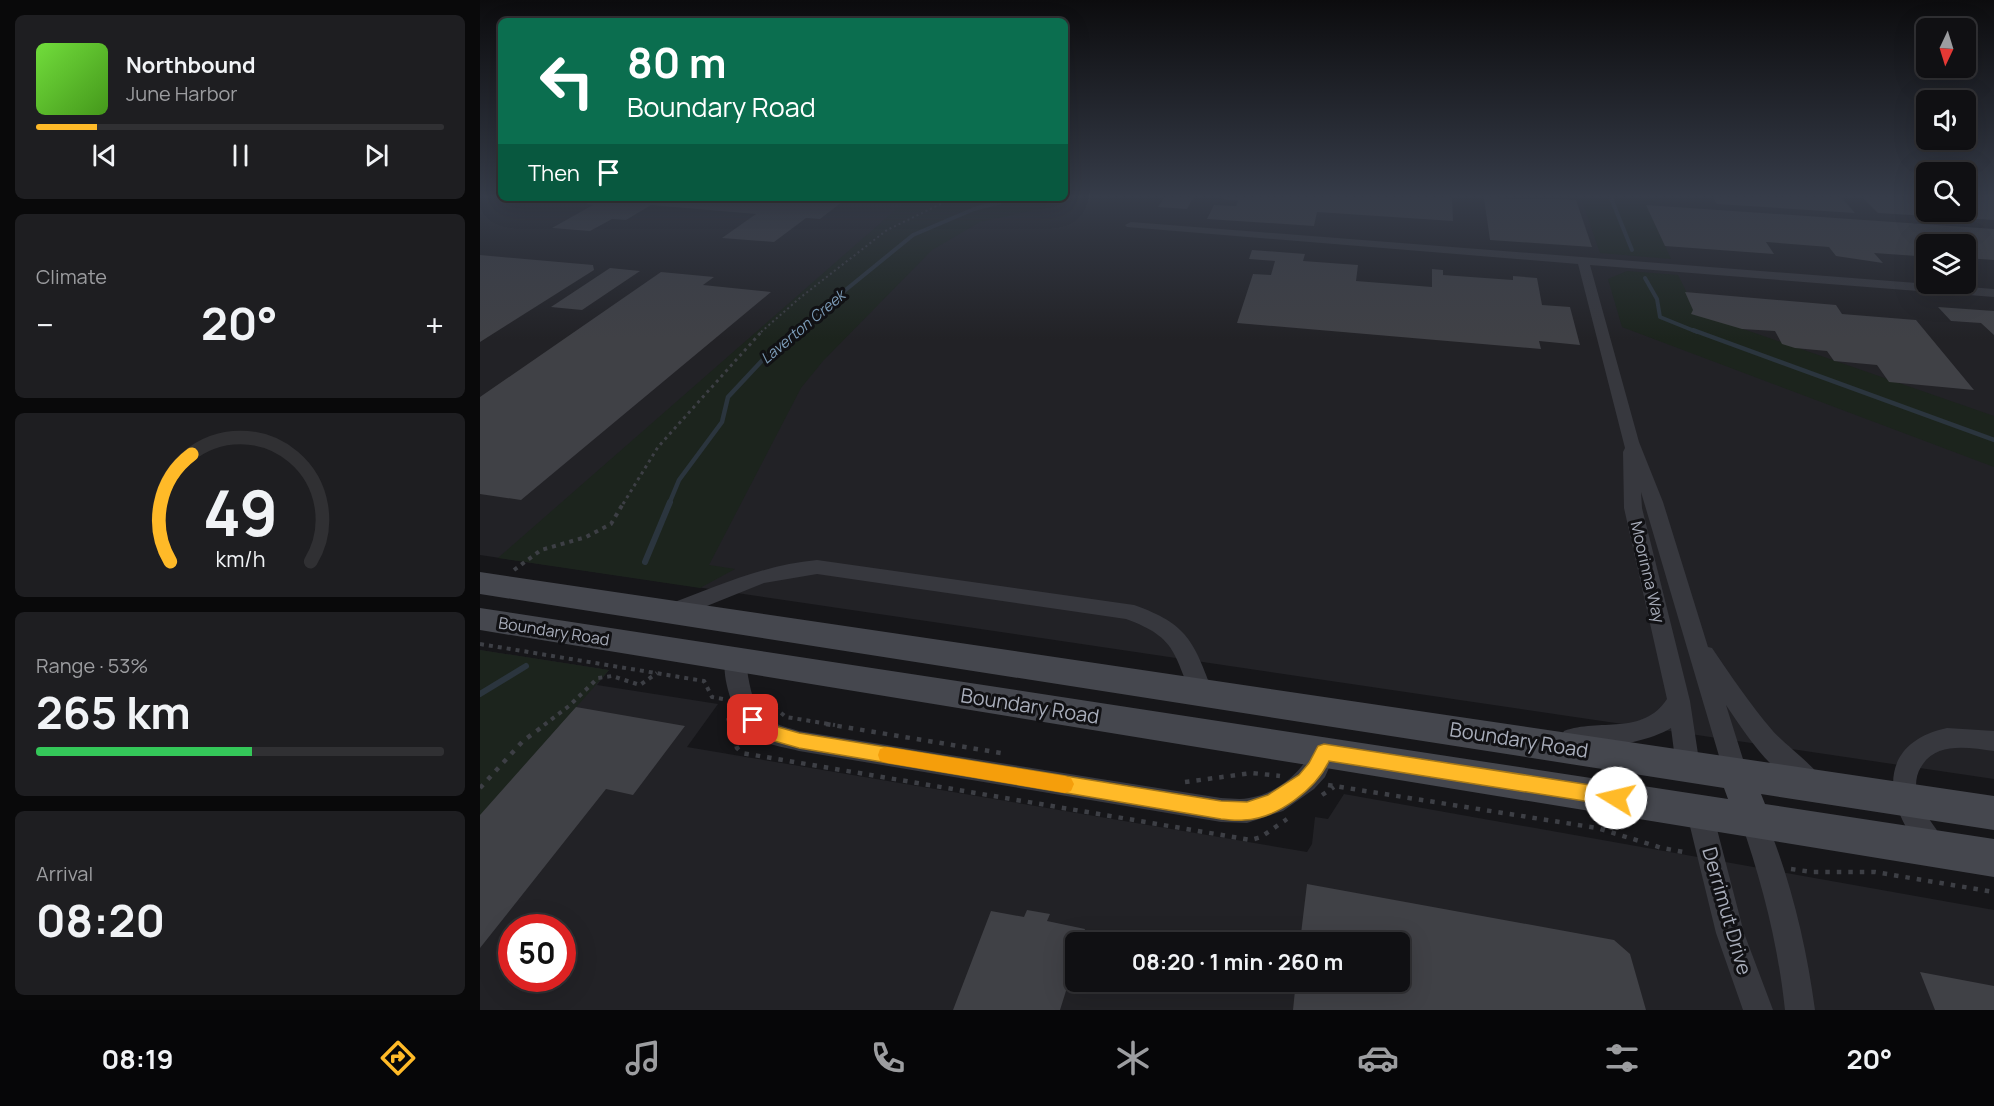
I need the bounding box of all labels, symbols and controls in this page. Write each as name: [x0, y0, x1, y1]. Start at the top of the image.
north arrow: [1916, 18, 1976, 78]
map controls: [1916, 18, 1976, 294]
text: 80 m: [627, 33, 727, 91]
icon: left: [528, 42, 606, 120]
text: Northbound: [126, 50, 256, 80]
text: June Harbor: [126, 80, 238, 107]
text: Boundary Road: [627, 88, 816, 125]
button: sound: [1916, 90, 1976, 150]
icon: previous: [88, 139, 121, 172]
icon: pause: [224, 139, 257, 172]
icon: next: [360, 139, 393, 172]
icon: arrive: [592, 156, 625, 189]
text: Then: [528, 158, 580, 188]
button: search: [1916, 162, 1976, 222]
button: layers: [1916, 234, 1976, 294]
text: Climate: [36, 263, 107, 290]
water label: Laverton Creek: [756, 283, 851, 368]
text: 20°: [201, 292, 278, 354]
text: −: [36, 302, 54, 347]
text: +: [425, 302, 444, 347]
text: 49: [202, 469, 278, 555]
street label: Moorinna Way: [1626, 519, 1671, 626]
text: km/h: [215, 544, 265, 573]
street label: Boundary Road: [497, 611, 611, 651]
text: Range · 53%: [36, 652, 148, 679]
text: 265 km: [36, 681, 191, 743]
street label: Boundary Road: [959, 681, 1101, 730]
pin: [727, 694, 778, 745]
icon: arrive: [736, 703, 769, 736]
street label: Boundary Road: [1448, 715, 1590, 764]
position arrow: [1584, 766, 1648, 830]
street label: Derrimut Drive: [1696, 844, 1759, 978]
text: Arrival: [36, 860, 93, 887]
text: 08:20: [36, 889, 165, 951]
speed limit sign: 50: [498, 914, 576, 992]
text: 08:20 · 1 min · 260 m: [1132, 947, 1343, 977]
icon: directions: [377, 1037, 419, 1079]
icon: music: [622, 1037, 664, 1079]
icon: phone: [867, 1037, 909, 1079]
icon: climate: [1112, 1037, 1154, 1079]
icon: car: [1357, 1037, 1399, 1079]
icon: filters: [1601, 1037, 1643, 1079]
text: 08:19: [101, 1040, 174, 1077]
text: 20°: [1846, 1040, 1892, 1077]

